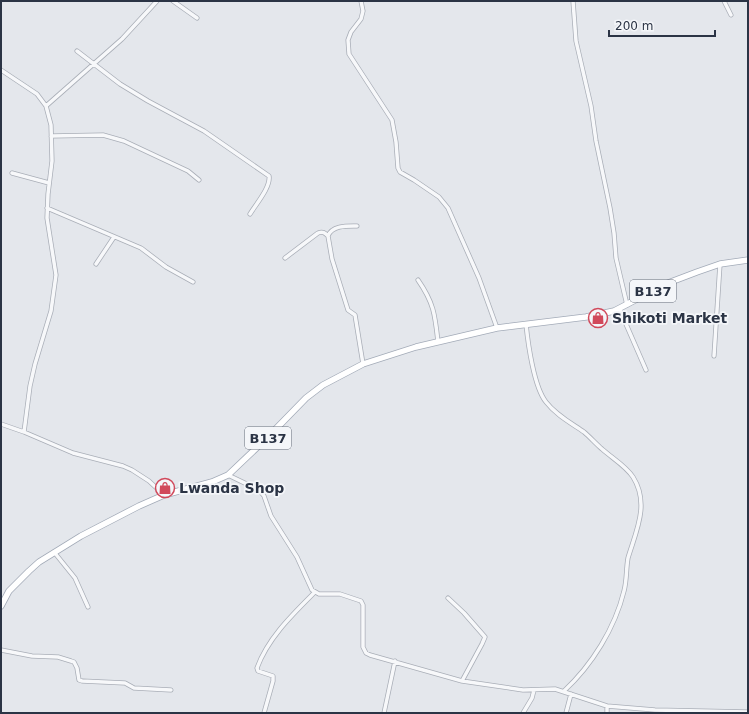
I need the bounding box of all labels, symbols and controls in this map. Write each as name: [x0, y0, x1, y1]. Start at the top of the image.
scale bar: [609, 12, 715, 38]
text: 200 m: [615, 19, 653, 33]
road number: B137: [630, 280, 676, 302]
shop icon: Shikoti Market: [587, 307, 609, 329]
place label: Shikoti Market: [612, 310, 727, 326]
road number: B137: [245, 427, 291, 449]
shop icon: Lwanda Shop: [154, 477, 176, 499]
place label: Lwanda Shop: [179, 480, 284, 496]

